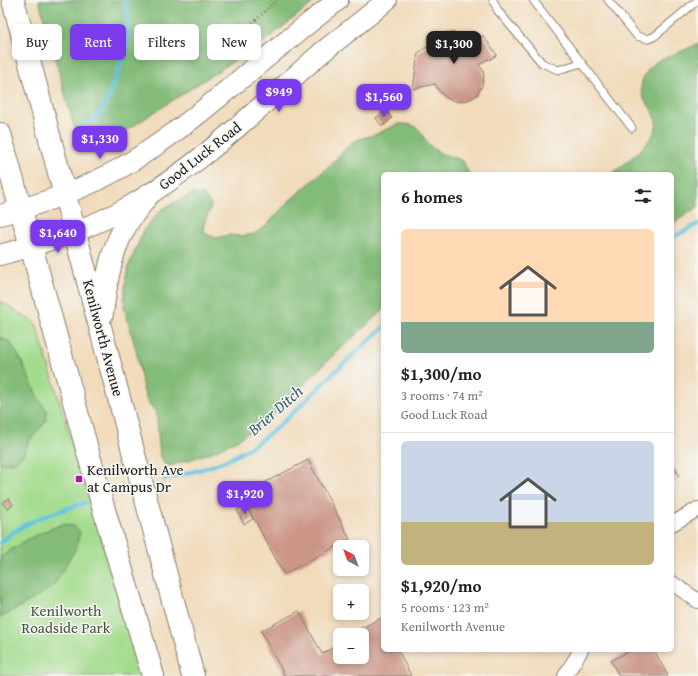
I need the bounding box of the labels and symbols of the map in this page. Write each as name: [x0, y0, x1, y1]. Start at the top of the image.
pin: $1,300: [421, 31, 487, 65]
pin: $949: [255, 79, 303, 113]
pin: $1,560: [351, 84, 417, 118]
street label: Good Luck Road: [154, 117, 245, 195]
pin: $1,330: [67, 126, 133, 160]
pin: $1,640: [25, 220, 91, 254]
street label: Kenilworth Avenue: [78, 277, 129, 399]
water label: Brier Ditch: [241, 379, 308, 441]
place label: Kenilworth Ave at Campus Dr: [87, 459, 184, 497]
marker: Kenilworth Ave at Campus Dr: [74, 474, 84, 484]
pin: $1,920: [212, 481, 278, 515]
north arrow: [333, 540, 369, 576]
park label: Kenilworth Roadside Park: [22, 600, 111, 638]

